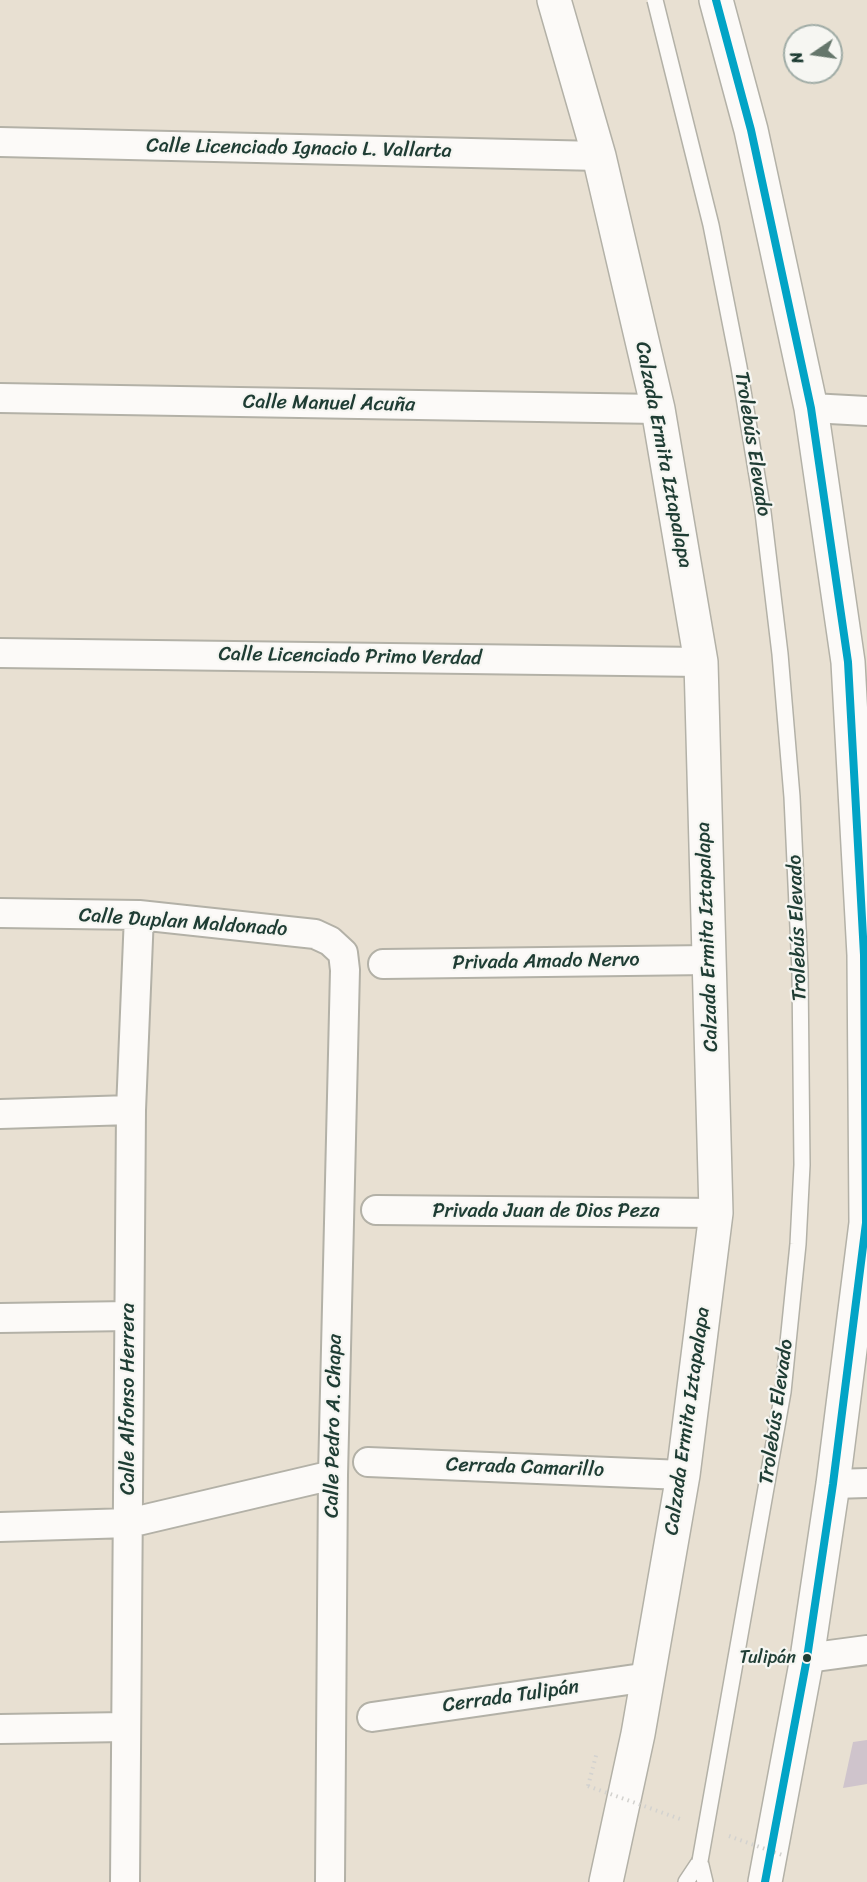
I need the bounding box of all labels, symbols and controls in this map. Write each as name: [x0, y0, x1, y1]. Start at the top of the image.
north arrow: [783, 24, 843, 84]
text: N: [782, 49, 812, 66]
street label: Calle Licenciado Ignacio L. Vallarta: [146, 134, 452, 164]
street label: Calzada Ermita Iztapalapa: [629, 340, 697, 570]
street label: Trolebús Elevado: [729, 370, 775, 518]
street label: Calle Manuel Acuña: [243, 390, 415, 418]
street label: Calle Licenciado Primo Verdad: [218, 643, 482, 671]
street label: Calzada Ermita Iztapalapa: [692, 822, 724, 1052]
street label: Trolebús Elevado: [783, 854, 813, 1002]
street label: Calle Duplan Maldonado: [78, 904, 288, 942]
street label: Privada Amado Nervo: [452, 948, 640, 976]
street label: Privada Juan de Dios Peza: [432, 1200, 660, 1224]
street label: Calle Alfonso Herrera: [117, 1303, 141, 1495]
street label: Calzada Ermita Iztapalapa: [660, 1305, 716, 1537]
street label: Calle Pedro A. Chapa: [320, 1334, 348, 1518]
street label: Trolebús Elevado: [755, 1338, 799, 1486]
street label: Cerrada Camarillo: [446, 1453, 604, 1483]
place label: Tulipán: [740, 1647, 796, 1669]
marker: Tulipán: [801, 1652, 813, 1664]
street label: Cerrada Tulipán: [441, 1676, 581, 1718]

